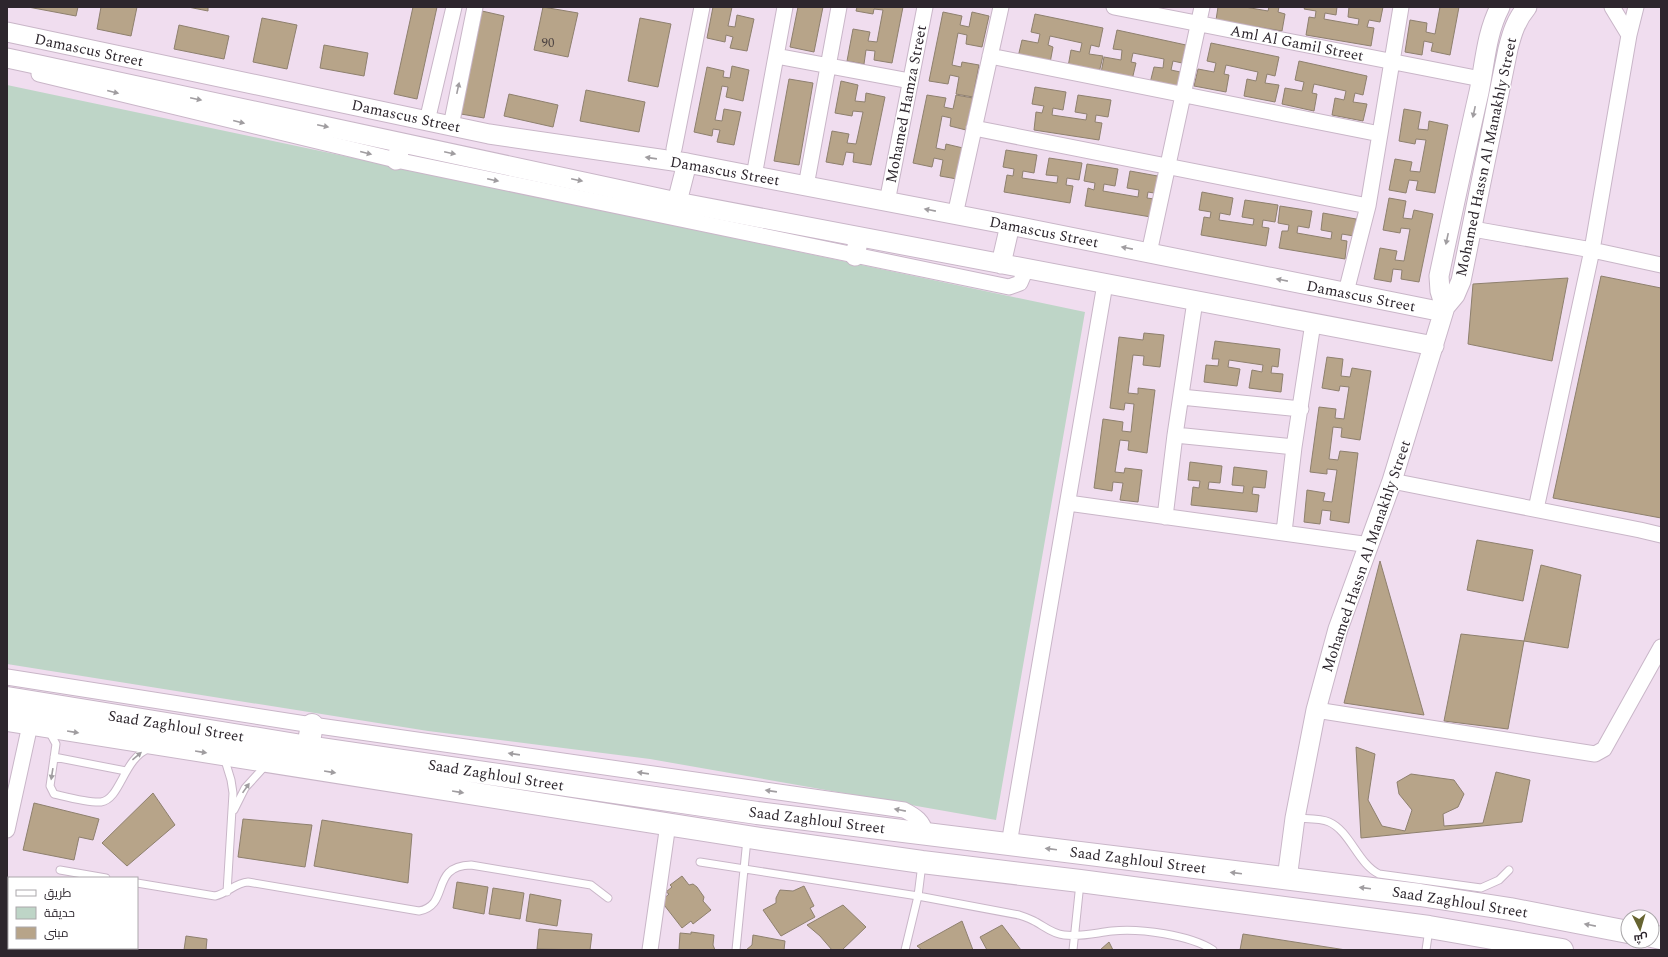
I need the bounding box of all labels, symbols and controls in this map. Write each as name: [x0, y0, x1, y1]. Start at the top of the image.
street label: Aml Al Gamil Street: [1228, 19, 1366, 68]
street label: Mohamed Hamza Street: [880, 23, 933, 185]
street label: Damascus Street: [32, 28, 145, 73]
house number: 90: [542, 33, 555, 53]
street label: Mohamed Hassn Al Manakhly Street: [1450, 35, 1523, 279]
one-way arrow: [456, 82, 462, 94]
one-way arrow: [107, 89, 119, 95]
street label: Damascus Street: [349, 94, 462, 139]
one-way arrow: [190, 96, 202, 102]
one-way arrow: [1471, 106, 1477, 118]
one-way arrow: [233, 120, 246, 126]
one-way arrow: [317, 124, 329, 130]
one-way arrow: [360, 150, 372, 156]
one-way arrow: [444, 150, 456, 156]
street label: Damascus Street: [668, 151, 781, 192]
one-way arrow: [645, 155, 657, 161]
one-way arrow: [487, 178, 499, 184]
one-way arrow: [571, 178, 583, 184]
one-way arrow: [924, 207, 937, 213]
street label: Damascus Street: [987, 211, 1100, 254]
one-way arrow: [1443, 233, 1449, 245]
one-way arrow: [1121, 245, 1133, 251]
street label: Damascus Street: [1304, 275, 1417, 318]
one-way arrow: [1276, 276, 1288, 282]
street label: Mohamed Hassn Al Manakhly Street: [1316, 437, 1417, 675]
street label: Saad Zaghloul Street: [106, 704, 246, 749]
one-way arrow: [67, 729, 79, 735]
one-way arrow: [195, 749, 208, 755]
one-way arrow: [132, 751, 143, 760]
one-way arrow: [508, 751, 520, 757]
street label: Saad Zaghloul Street: [426, 753, 566, 798]
one-way arrow: [49, 768, 55, 780]
one-way arrow: [324, 769, 336, 775]
one-way arrow: [636, 770, 649, 776]
one-way arrow: [242, 783, 250, 793]
one-way arrow: [765, 788, 777, 794]
one-way arrow: [452, 789, 464, 795]
street label: Saad Zaghloul Street: [747, 801, 886, 840]
one-way arrow: [894, 806, 906, 812]
street label: Saad Zaghloul Street: [1068, 841, 1207, 880]
one-way arrow: [1045, 846, 1057, 852]
one-way arrow: [1230, 870, 1242, 876]
legend: [8, 877, 138, 949]
street label: Saad Zaghloul Street: [1390, 880, 1530, 925]
text: طريق: [44, 884, 72, 903]
one-way arrow: [1359, 885, 1371, 891]
text: حديقة: [44, 904, 75, 923]
north arrow: [1620, 909, 1660, 949]
one-way arrow: [1584, 921, 1596, 927]
text: مبنى: [44, 924, 69, 943]
text: ش: [1633, 929, 1649, 948]

